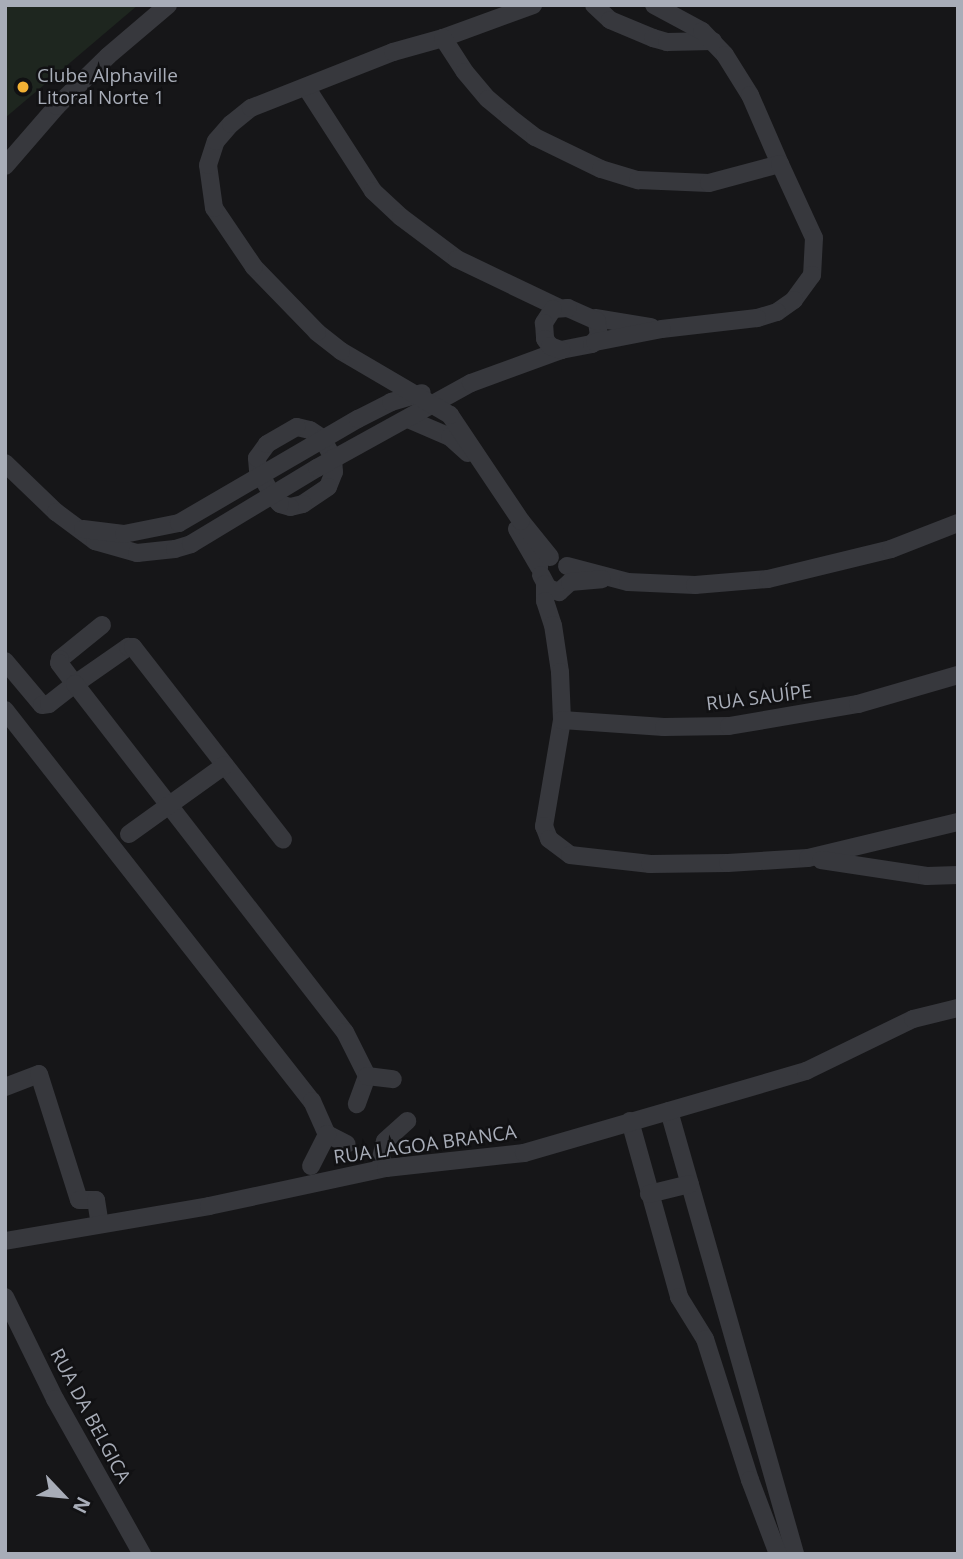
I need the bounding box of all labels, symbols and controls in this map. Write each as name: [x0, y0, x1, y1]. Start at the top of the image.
place label: Clube Alphaville Litoral Norte 1: [37, 65, 178, 109]
marker: Clube Alphaville Litoral Norte 1: [15, 79, 31, 95]
street label: RUA SAUÍPE: [705, 680, 813, 716]
street label: RUA LAGOA BRANCA: [332, 1121, 518, 1169]
street label: RUA DA BELGICA: [45, 1345, 135, 1487]
north arrow: [28, 1461, 98, 1531]
text: N: [67, 1493, 97, 1518]

